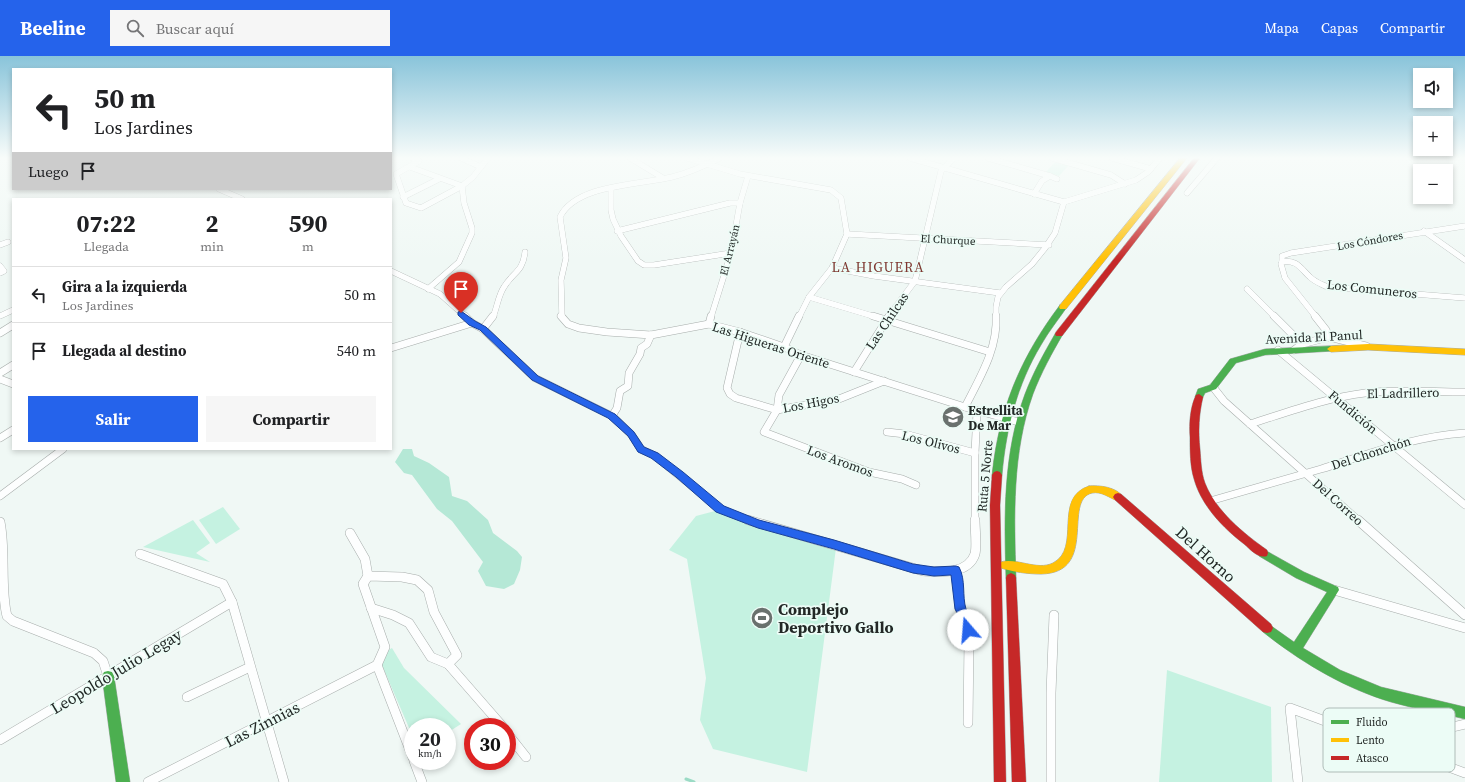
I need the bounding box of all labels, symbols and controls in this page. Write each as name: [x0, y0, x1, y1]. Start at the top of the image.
search box: [110, 10, 390, 46]
text: Beeline: [20, 15, 86, 41]
icon: search: [124, 17, 146, 39]
text: Buscar aquí: [156, 18, 234, 39]
text: Mapa: [1264, 18, 1299, 38]
text: Capas: [1321, 18, 1358, 38]
text: Compartir: [1380, 18, 1445, 38]
map controls: [1413, 68, 1453, 204]
button: sound: [1413, 68, 1453, 108]
text: 50 m: [94, 79, 156, 117]
icon: left: [28, 84, 80, 136]
text: Los Jardines: [94, 115, 193, 140]
button: +: [1413, 116, 1453, 156]
icon: arrive: [77, 160, 99, 182]
text: Luego: [28, 161, 69, 182]
button: −: [1413, 164, 1453, 204]
text: 07:22: [77, 207, 136, 240]
text: 2: [206, 207, 219, 240]
text: 590: [288, 207, 327, 240]
street label: El Arrayán: [716, 223, 744, 277]
street label: Los Cóndores: [1336, 228, 1404, 254]
street label: El Churque: [920, 231, 976, 249]
text: Llegada: [84, 238, 129, 255]
text: min: [200, 238, 224, 255]
text: m: [302, 238, 314, 255]
district label: LA HIGUERA: [831, 257, 925, 277]
pin: [444, 272, 478, 313]
text: Gira a la izquierda: [62, 276, 187, 297]
street label: Los Comuneros: [1326, 276, 1418, 302]
icon: arrive: [450, 278, 472, 300]
icon: left: [28, 284, 50, 306]
text: 50 m: [344, 284, 376, 305]
street label: Las Chilcas: [862, 289, 913, 353]
text: Los Jardines: [62, 297, 133, 314]
street label: Las Higueras Oriente: [710, 318, 832, 372]
street label: Avenida El Panul: [1265, 326, 1363, 348]
icon: arrive: [28, 340, 50, 362]
text: Llegada al destino: [62, 340, 187, 361]
text: 540 m: [336, 340, 376, 361]
street label: El Ladrillero: [1366, 384, 1440, 402]
street label: Fundición: [1325, 386, 1381, 438]
street label: Los Higos: [781, 389, 841, 417]
button: Salir: [28, 396, 198, 442]
button: Compartir: [206, 396, 376, 442]
place label: Estrellita De Mar: [968, 402, 1023, 434]
school or university icon: Estrellita De Mar: [940, 404, 966, 430]
street label: Los Olivos: [900, 427, 962, 458]
street label: Del Chonchón: [1329, 432, 1413, 474]
street label: Ruta 5 Norte: [973, 439, 997, 513]
street label: Los Aromos: [805, 441, 876, 481]
street label: Del Correo: [1309, 475, 1367, 529]
street label: Del Horno: [1171, 521, 1241, 587]
place label: Complejo Deportivo Gallo: [778, 598, 894, 638]
sports icon: Complejo Deportivo Gallo: [749, 605, 775, 631]
position arrow: [947, 609, 989, 651]
street label: Leopoldo Julio Legay: [46, 623, 186, 719]
street label: Las Zinnias: [221, 696, 303, 752]
legend: [1323, 708, 1455, 772]
text: Fluido: [1356, 715, 1388, 730]
speed limit sign: 30: [464, 718, 516, 770]
text: 20: [419, 725, 441, 753]
text: Lento: [1356, 733, 1384, 748]
text: km/h: [418, 747, 442, 760]
text: Atasco: [1356, 751, 1388, 766]

